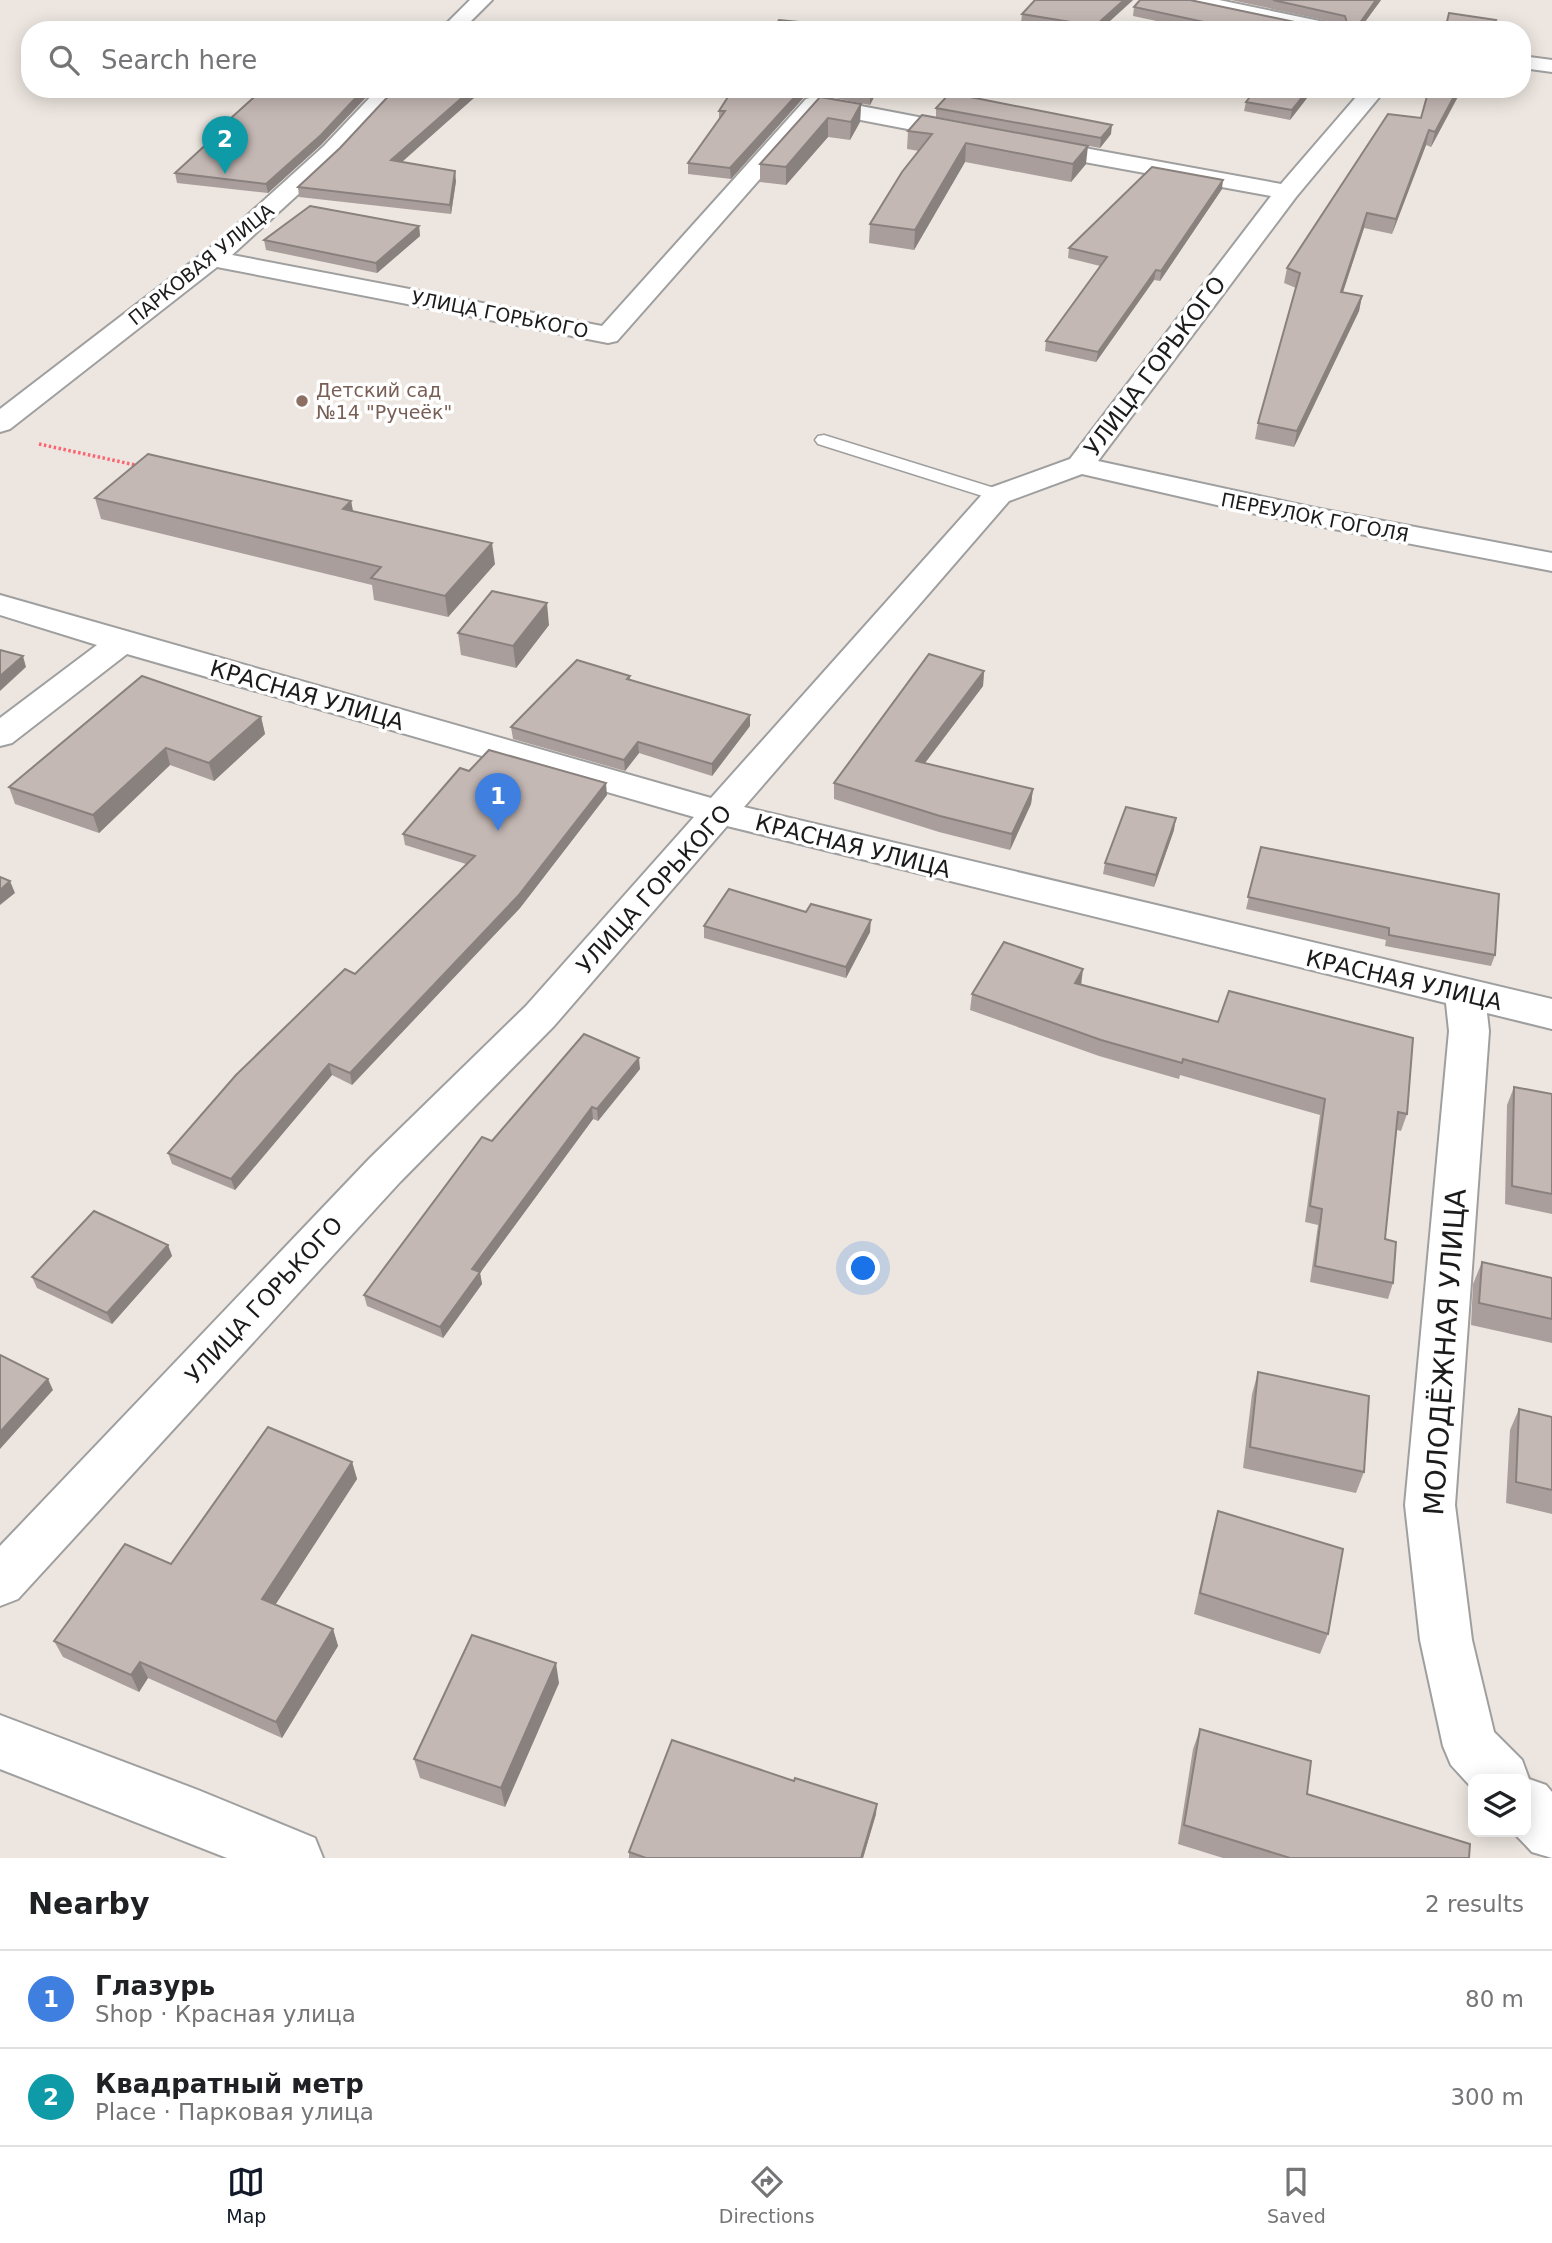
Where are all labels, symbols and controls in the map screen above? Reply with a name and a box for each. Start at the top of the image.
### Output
search box [21,21,1531,98]
icon: search [45,41,83,79]
text: Search here [101,45,257,75]
pin: 2 [202,116,248,174]
street label: ПАРКОВАЯ УЛИЦА [124,199,278,329]
street label: УЛИЦА ГОРЬКОГО [1079,271,1231,461]
street label: УЛИЦА ГОРЬКОГО [410,286,590,342]
place label: Детский сад №14 "Ручеёк" [316,379,452,423]
marker: Детский сад №14 "Ручеёк" [294,393,310,409]
street label: ПЕРЕУЛОК ГОГОЛЯ [1219,488,1411,546]
street label: КРАСНАЯ УЛИЦА [207,655,407,735]
pin: 1 [475,773,521,831]
street label: УЛИЦА ГОРЬКОГО [571,799,737,979]
street label: КРАСНАЯ УЛИЦА [753,809,954,883]
street label: КРАСНАЯ УЛИЦА [1303,945,1505,1015]
street label: МОЛОДЁЖНАЯ УЛИЦА [1417,1187,1473,1517]
street label: УЛИЦА ГОРЬКОГО [180,1212,348,1388]
your location [846,1251,880,1285]
map controls [1468,1774,1531,1837]
button: layers [1468,1774,1531,1837]
text: Nearby [28,1886,150,1921]
text: 2 results [1425,1891,1524,1917]
text: Глазурь [95,1971,215,2001]
text: 1 [43,1986,59,2012]
text: 80 m [1465,1986,1524,2012]
text: Shop · Красная улица [95,2001,356,2027]
text: Квадратный метр [95,2069,364,2099]
text: 2 [43,2084,59,2110]
text: 300 m [1450,2084,1524,2110]
text: Place · Парковая улица [95,2099,374,2125]
tab: Map [226,2163,266,2227]
tab: Directions [719,2163,815,2227]
tab: Saved [1267,2163,1326,2227]

